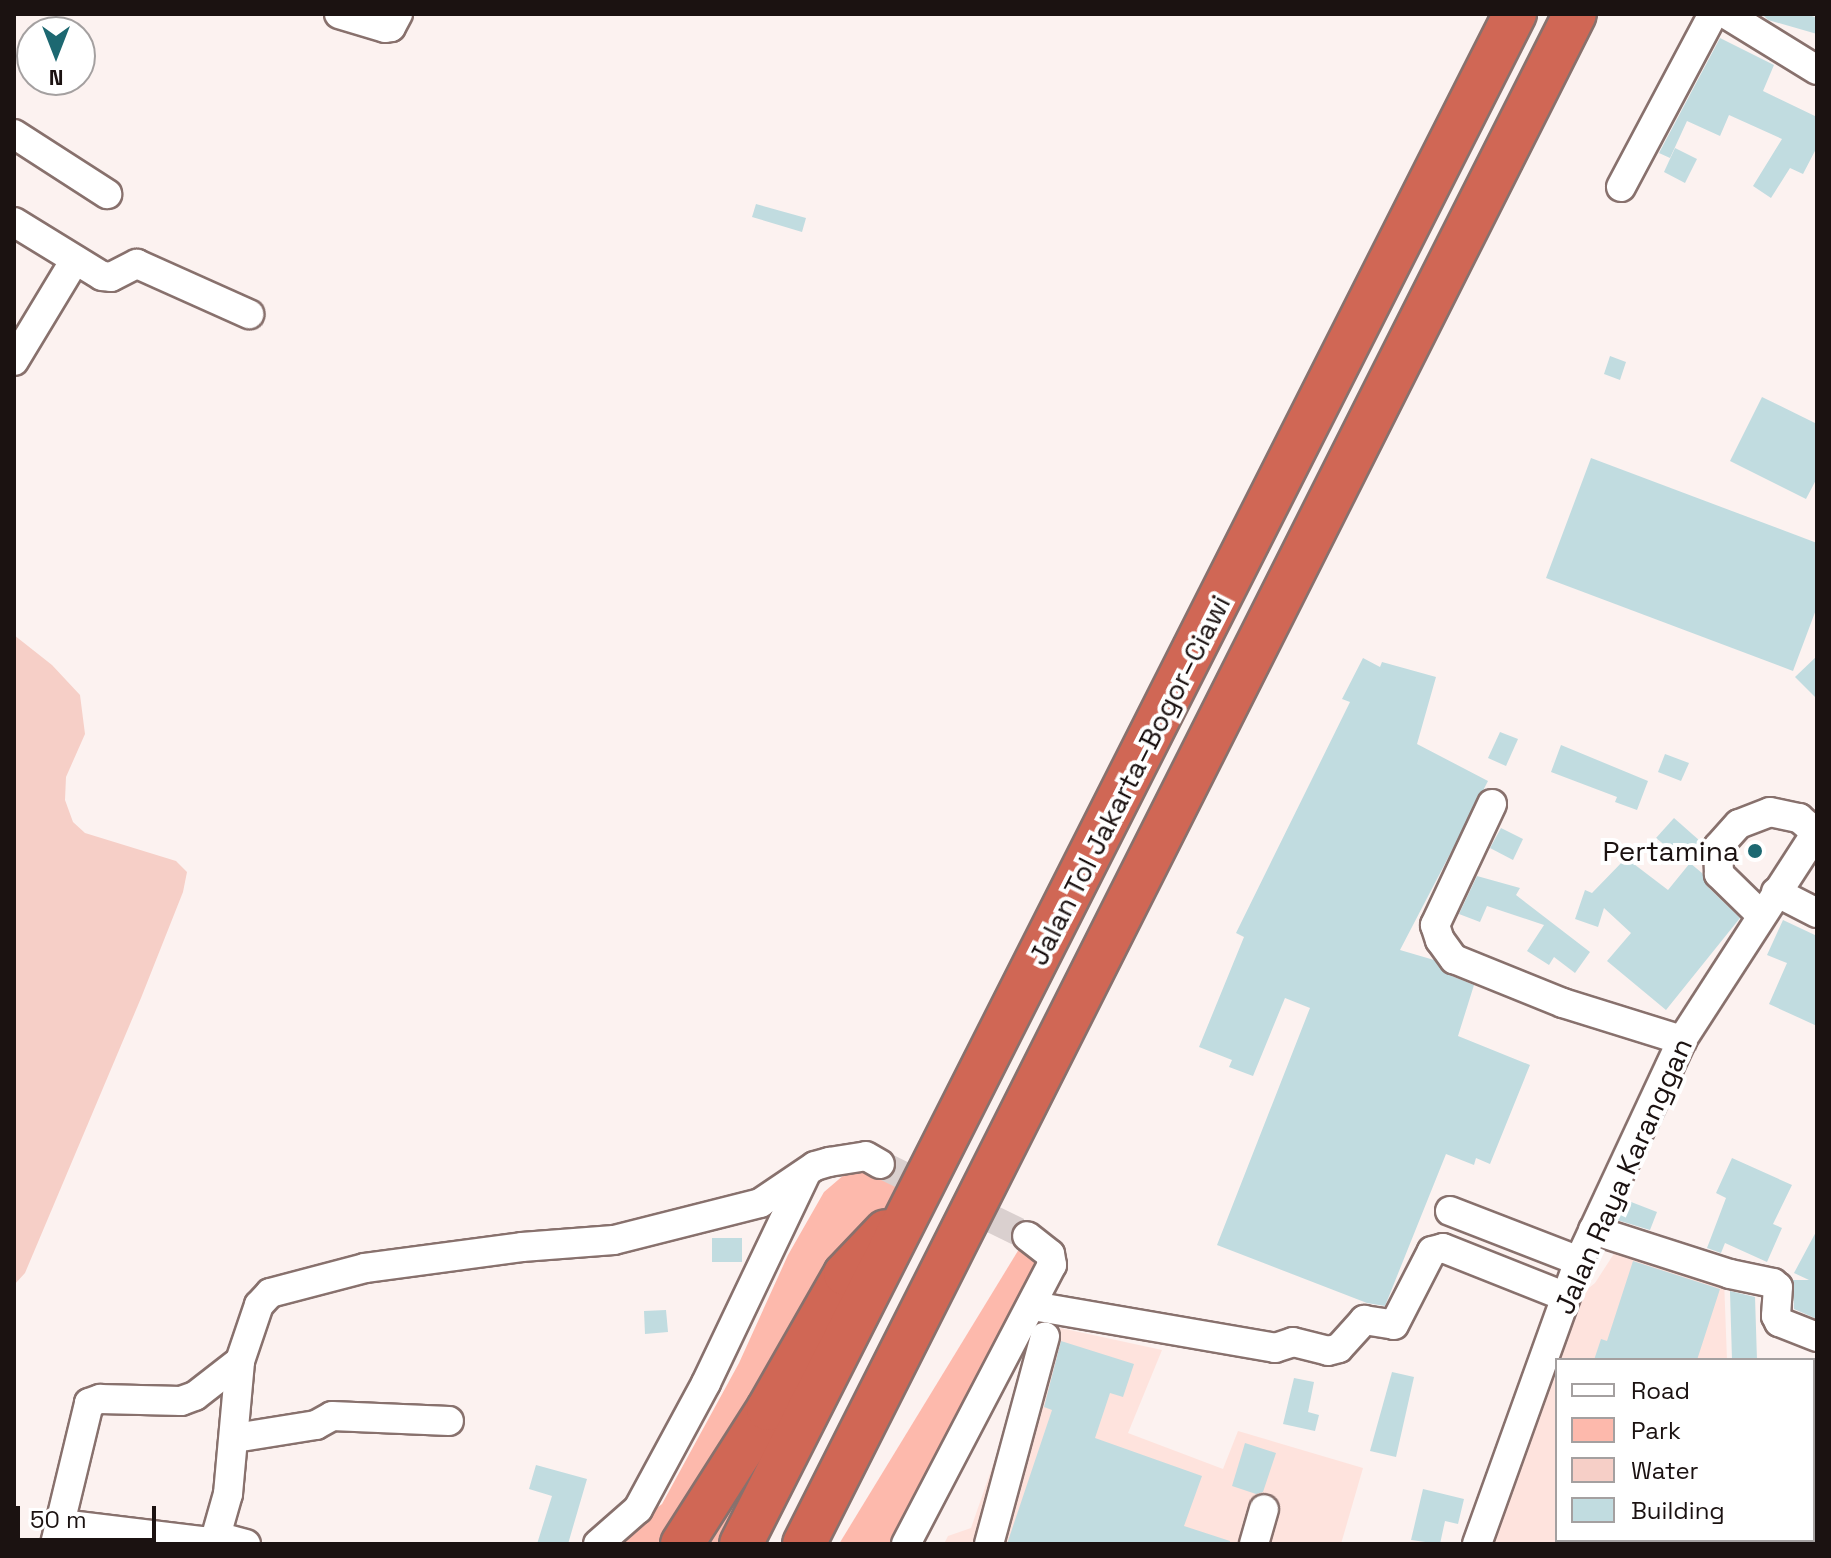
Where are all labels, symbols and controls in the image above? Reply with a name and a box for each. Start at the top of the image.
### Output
north arrow [16,16,96,96]
text: N [49,64,63,92]
street label: Jalan Tol Jakarta–Bogor–Ciawi [1021,589,1237,971]
place label: Pertamina [1602,834,1739,868]
marker: Pertamina [1746,842,1764,860]
street label: Jalan Raya Karanggan [1547,1033,1699,1319]
legend [1555,1358,1815,1542]
text: Road [1631,1375,1690,1406]
text: Park [1631,1415,1681,1446]
text: Water [1631,1455,1699,1486]
scale bar [20,1490,160,1540]
text: Building [1631,1495,1725,1526]
text: 50 m [30,1504,87,1535]

